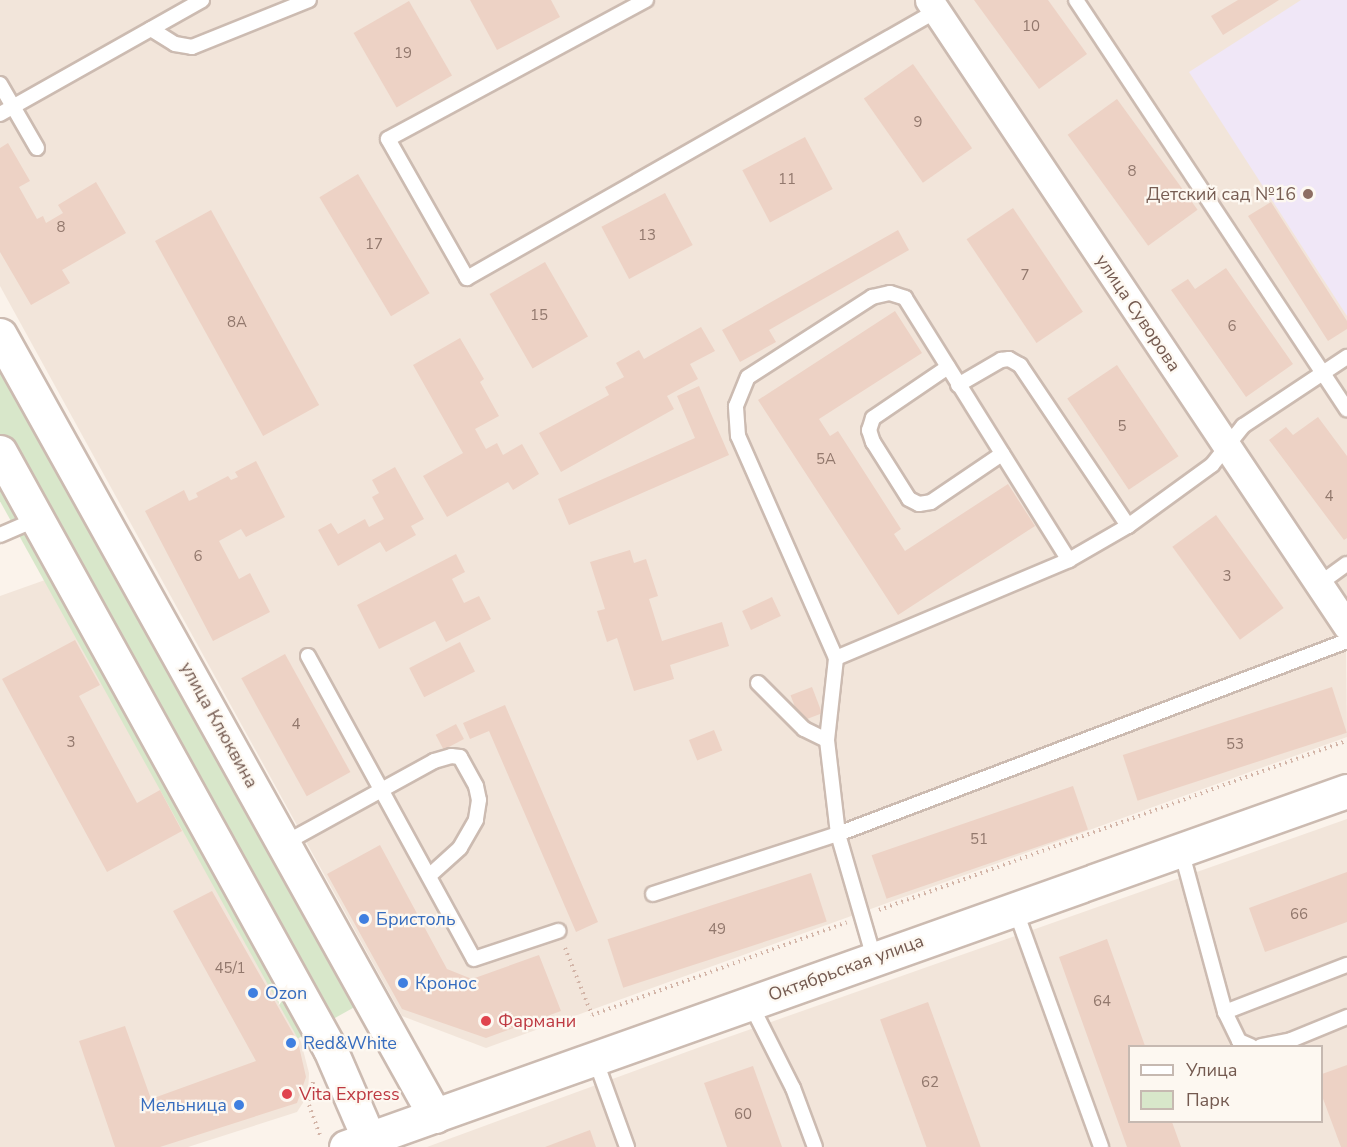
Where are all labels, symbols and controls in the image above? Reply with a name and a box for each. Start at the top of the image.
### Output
house number: 10 [1022,18,1040,36]
house number: 19 [394,45,412,63]
house number: 9 [914,114,922,132]
house number: 8 [1128,163,1136,181]
house number: 11 [778,171,796,189]
place label: Детский сад №16 [1146,183,1296,205]
marker: Детский сад №16 [1301,187,1315,201]
house number: 8 [57,219,65,237]
house number: 13 [638,227,656,245]
house number: 17 [365,236,383,254]
street label: улица Суворова [1091,250,1185,376]
house number: 7 [1021,267,1029,285]
house number: 15 [530,307,548,325]
house number: 8А [227,314,247,332]
house number: 6 [1228,318,1236,336]
house number: 5 [1118,418,1126,436]
house number: 5А [816,451,836,469]
house number: 4 [1325,488,1333,506]
house number: 6 [194,548,202,566]
house number: 3 [1223,568,1231,586]
street label: улица Клюквина [175,658,263,792]
house number: 4 [292,716,300,734]
house number: 3 [67,734,75,752]
house number: 53 [1226,736,1244,754]
house number: 51 [970,831,988,849]
house number: 66 [1290,906,1308,924]
place label: Бристоль [376,908,456,930]
marker: Бристоль [357,912,371,926]
house number: 49 [708,921,726,939]
street label: Октябрьская улица [765,930,927,1006]
house number: 45/1 [214,960,246,978]
place label: Кронос [415,972,477,994]
marker: Кронос [396,976,410,990]
place label: Ozon [265,982,307,1004]
marker: Ozon [246,986,260,1000]
house number: 64 [1093,993,1111,1011]
place label: Фармани [498,1010,576,1032]
marker: Фармани [479,1014,493,1028]
place label: Red&White [303,1032,397,1054]
marker: Red&White [284,1036,298,1050]
legend [1128,1045,1323,1123]
text: Улица [1186,1058,1237,1082]
house number: 62 [921,1074,939,1092]
place label: Vita Express [299,1083,400,1105]
marker: Vita Express [280,1087,294,1101]
text: Парк [1186,1088,1229,1112]
place label: Мельница [140,1094,227,1116]
marker: Мельница [232,1098,246,1112]
house number: 60 [734,1106,752,1124]

